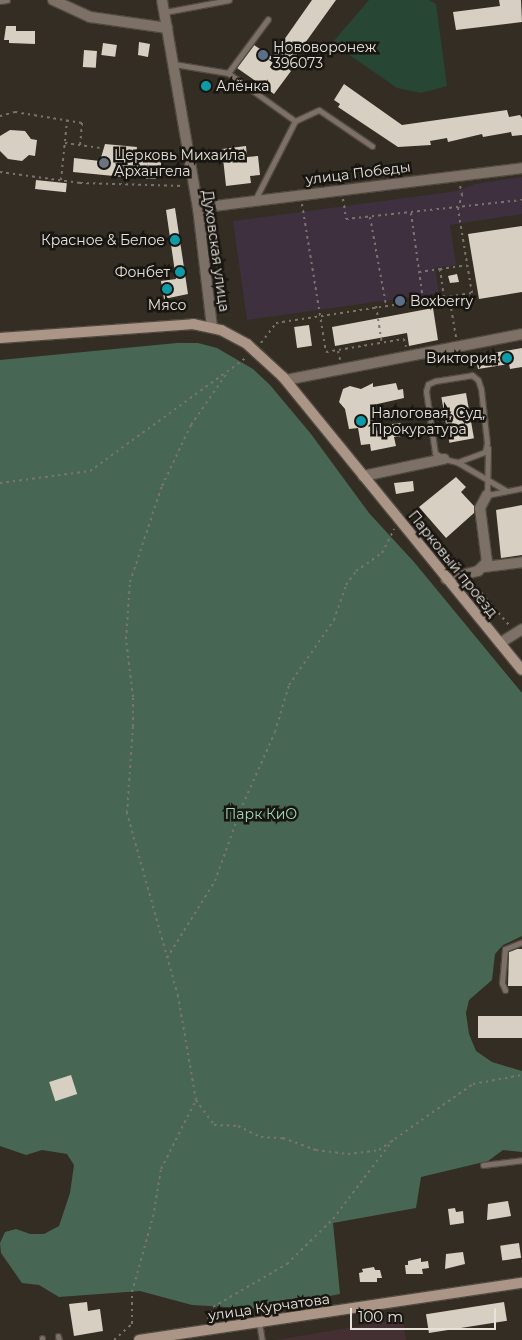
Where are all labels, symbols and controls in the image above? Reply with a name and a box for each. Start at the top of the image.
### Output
place label: Нововоронеж 396073 [273,39,376,72]
marker: Нововоронеж 396073 [257,49,269,61]
place label: Алёнка [216,78,270,94]
marker: Алёнка [200,80,212,92]
place label: Церковь Михаила Архангела [114,147,246,180]
marker: Церковь Михаила Архангела [98,157,110,169]
street label: улица Победы [305,158,411,188]
street label: Духовская улица [199,189,233,313]
place label: Красное & Белое [41,232,165,248]
marker: Красное & Белое [169,234,181,246]
place label: Фонбет [115,264,170,280]
marker: Фонбет [174,266,186,278]
marker: Мясо [161,283,173,295]
place label: Boxberry [410,293,473,309]
marker: Boxberry [394,295,406,307]
place label: Мясо [148,297,186,313]
place label: Виктория [426,350,497,366]
marker: Виктория [501,352,513,364]
place label: Налоговая, Суд, Прокуратура [371,405,485,438]
marker: Налоговая, Суд, Прокуратура [355,415,367,427]
street label: Парковый проезд [405,507,501,621]
park label: Парк КиО [225,806,297,822]
street label: улица Курчатова [207,1290,331,1324]
scale bar [352,1298,498,1330]
text: 100 m [358,1307,403,1326]

